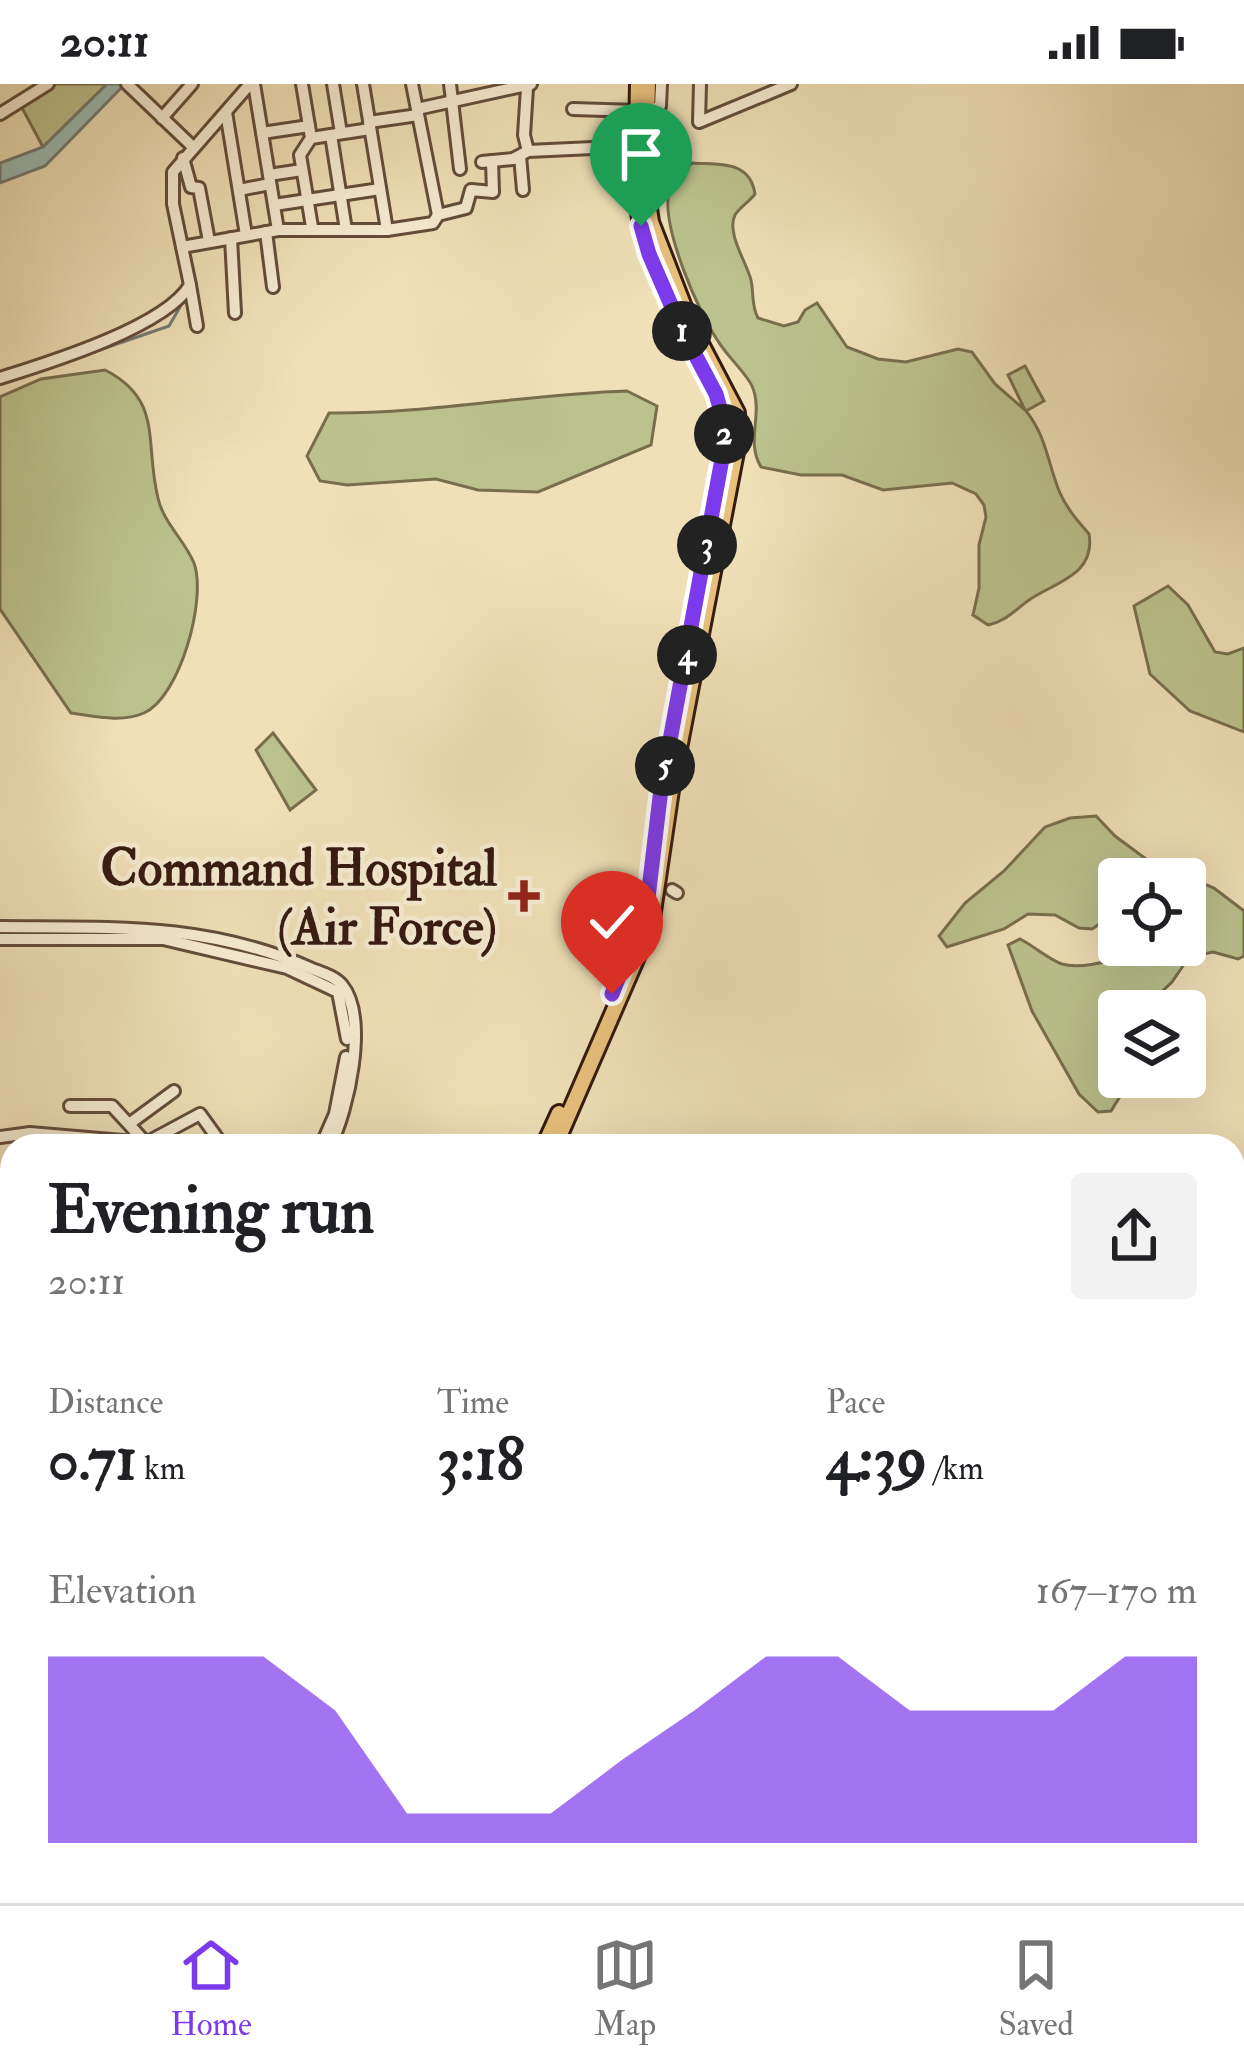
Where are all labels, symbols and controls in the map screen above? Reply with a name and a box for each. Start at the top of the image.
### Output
text: 20:11 [60,14,149,70]
pin [590,103,692,226]
icon: arrive [608,121,674,187]
pin: 1 [652,301,712,361]
text: 1 [676,310,688,351]
pin: 2 [694,404,754,464]
text: 2 [716,413,732,454]
pin: 3 [677,515,737,575]
text: 3 [701,524,713,565]
pin: 4 [657,625,717,685]
text: 4 [678,634,696,675]
pin: 5 [635,736,695,796]
text: 5 [658,745,672,786]
place label: Command Hospital (Air Force) [100,837,498,960]
map controls [1098,858,1206,1098]
button: locate [1098,858,1206,966]
pin [561,871,663,994]
marker: Command Hospital (Air Force) [508,880,540,912]
icon: check [579,889,645,955]
button: layers [1098,990,1206,1098]
text: Evening run [48,1170,374,1253]
button: share [1071,1173,1197,1299]
text: 20:11 [48,1257,125,1306]
text: Distance [48,1382,163,1423]
text: Time [437,1382,509,1423]
text: Pace [826,1382,885,1423]
text: 0.71 [48,1423,137,1498]
text: 3:18 [437,1423,524,1498]
text: 4:39 [826,1423,927,1498]
text: km [137,1448,185,1489]
text: /km [927,1448,984,1489]
text: Elevation [48,1566,197,1615]
text: 167–170 m [1036,1566,1197,1615]
tab: Home [170,1932,252,2045]
tab: Map [592,1932,658,2045]
tab: Saved [998,1932,1074,2045]

